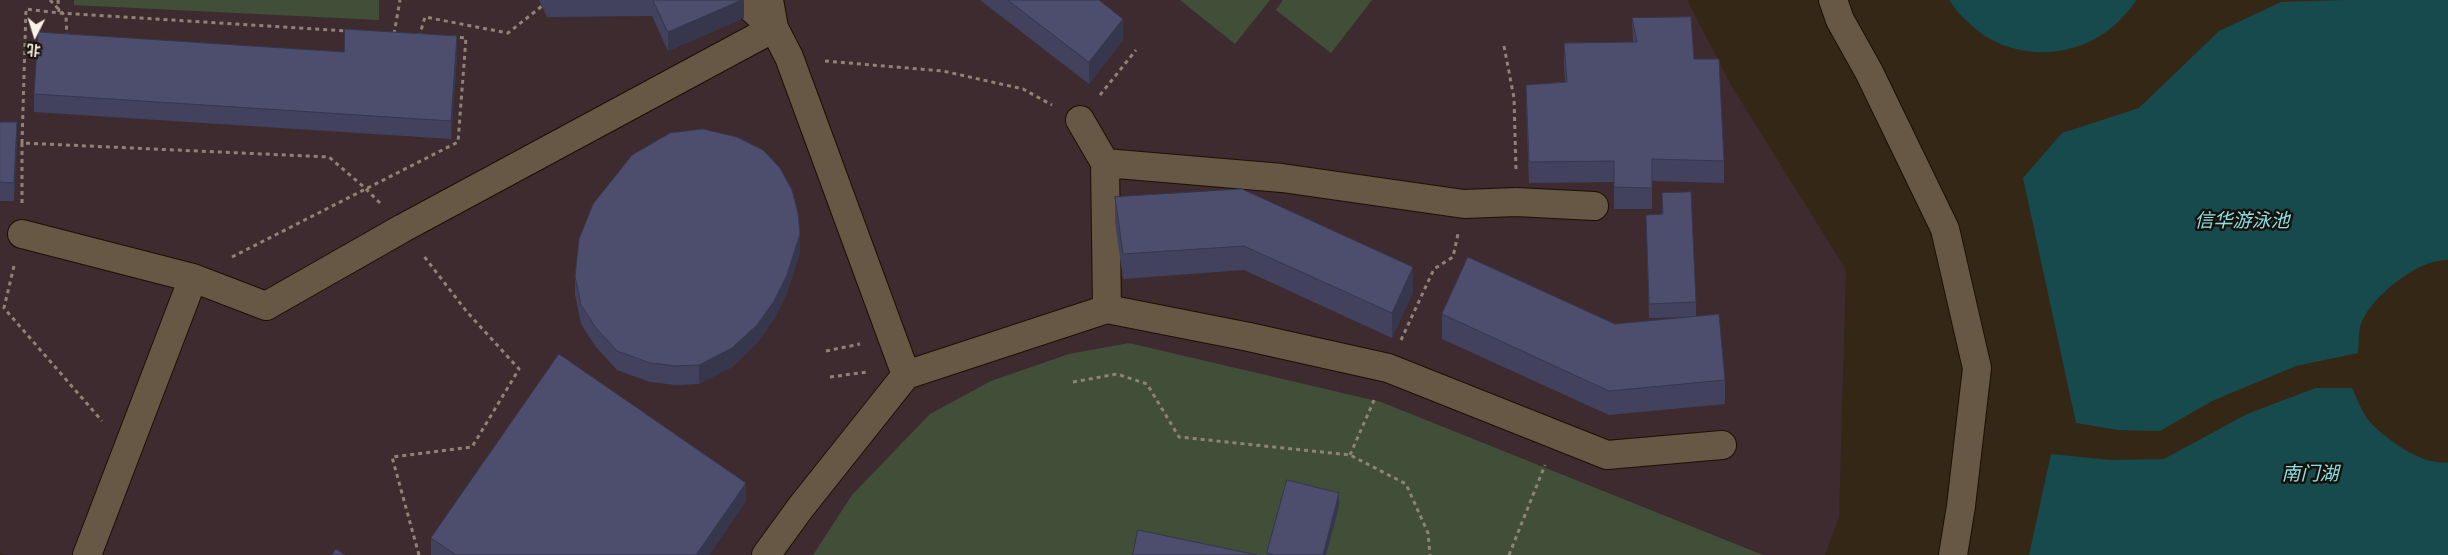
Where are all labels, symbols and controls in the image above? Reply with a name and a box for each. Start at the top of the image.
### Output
north arrow [10,10,60,60]
text: 北 [26,41,41,59]
water label: 信华游泳池 [2195,211,2289,233]
water label: 南门湖 [2282,464,2338,486]

